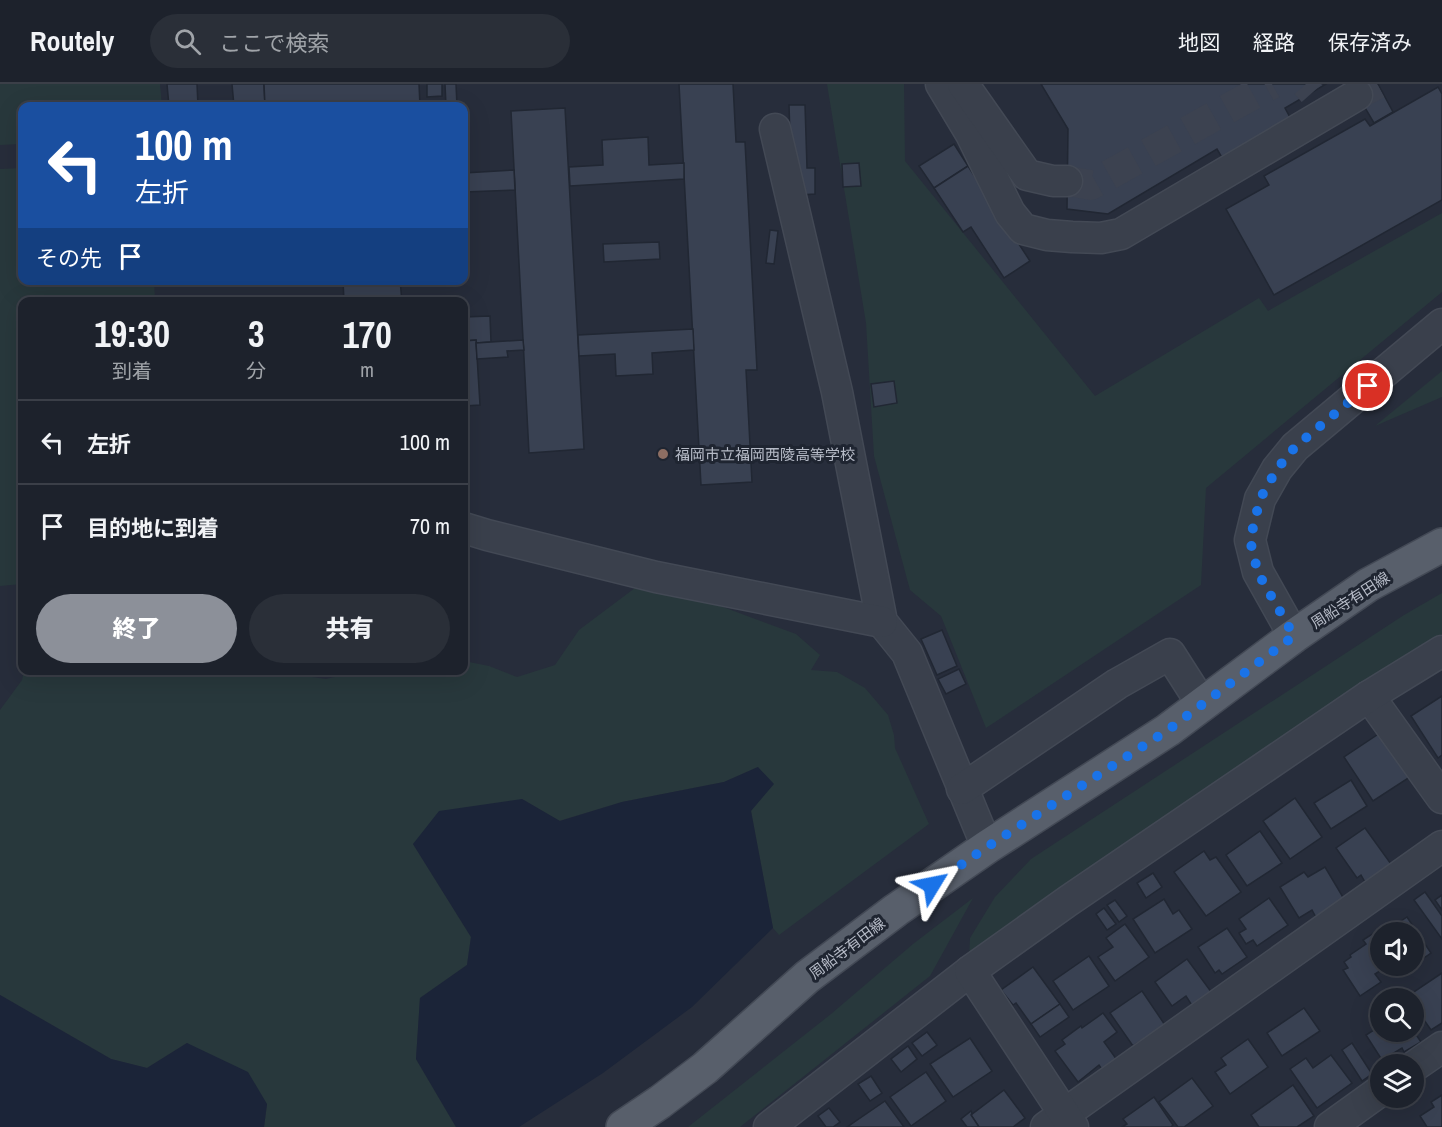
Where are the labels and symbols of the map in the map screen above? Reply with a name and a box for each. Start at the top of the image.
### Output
pin [1342,360,1393,411]
place label: 福岡市立福岡西陵高等学校 [675,444,855,465]
marker: 福岡市立福岡西陵高等学校 [656,447,670,461]
street label: 周船寺有田線 [1307,567,1393,633]
position arrow [900,853,964,917]
street label: 周船寺有田線 [805,913,889,983]

